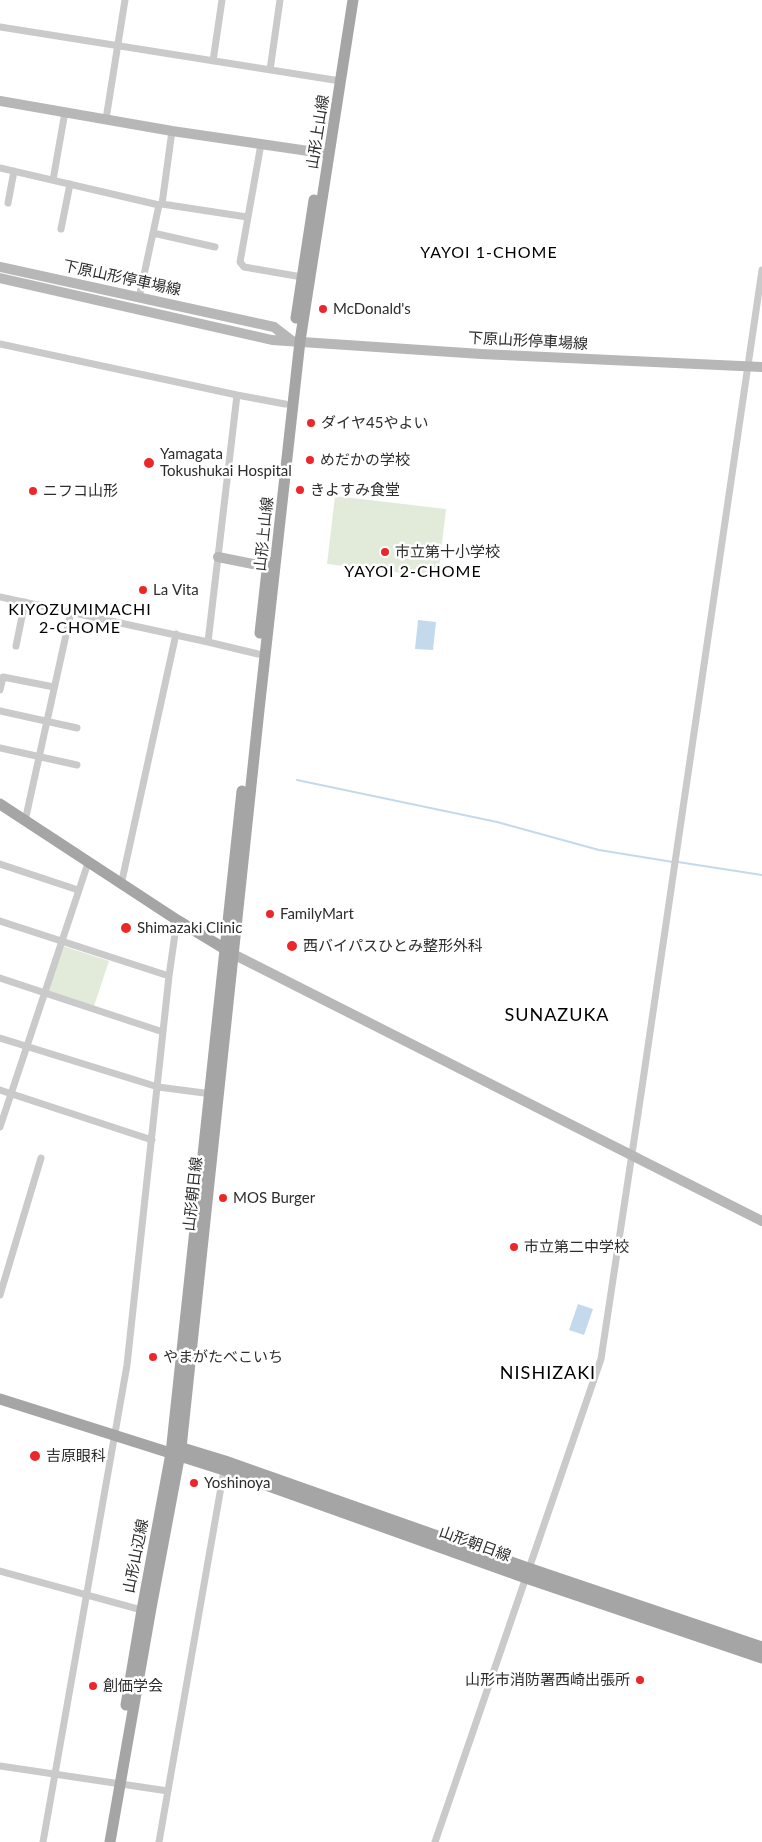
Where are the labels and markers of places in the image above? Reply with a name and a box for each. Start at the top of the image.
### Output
place label: McDonald's [333,300,411,318]
marker: McDonald's [317,303,329,315]
place label: ダイヤ45やよい [321,414,428,432]
marker: ダイヤ45やよい [305,417,317,429]
place label: Yamagata Tokushukai Hospital [160,445,292,480]
place label: めだかの学校 [320,451,410,469]
marker: めだかの学校 [304,454,316,466]
marker: Yamagata Tokushukai Hospital [142,456,156,470]
place label: きよすみ食堂 [310,481,400,499]
place label: ニフコ山形 [43,482,118,500]
marker: きよすみ食堂 [294,484,306,496]
marker: ニフコ山形 [27,485,39,497]
place label: 市立第十小学校 [395,543,500,561]
marker: 市立第十小学校 [379,546,391,558]
place label: La Vita [153,581,199,599]
marker: La Vita [137,584,149,596]
place label: FamilyMart [280,905,354,923]
marker: FamilyMart [264,908,276,920]
place label: Shimazaki Clinic [137,919,242,937]
marker: Shimazaki Clinic [119,921,133,935]
place label: 西バイパスひとみ整形外科 [303,937,483,955]
marker: 西バイパスひとみ整形外科 [285,939,299,953]
place label: MOS Burger [233,1189,315,1207]
marker: MOS Burger [217,1192,229,1204]
place label: 市立第二中学校 [524,1238,629,1256]
marker: 市立第二中学校 [508,1241,520,1253]
place label: やまがたべこいち [163,1348,283,1366]
marker: やまがたべこいち [147,1351,159,1363]
place label: 吉原眼科 [46,1447,106,1465]
marker: 吉原眼科 [28,1449,42,1463]
place label: Yoshinoya [204,1474,270,1492]
marker: Yoshinoya [188,1477,200,1489]
place label: 山形市消防署西崎出張所 [465,1671,630,1689]
marker: 山形市消防署西崎出張所 [634,1674,646,1686]
place label: 創価学会 [103,1677,163,1695]
marker: 創価学会 [87,1680,99,1692]

